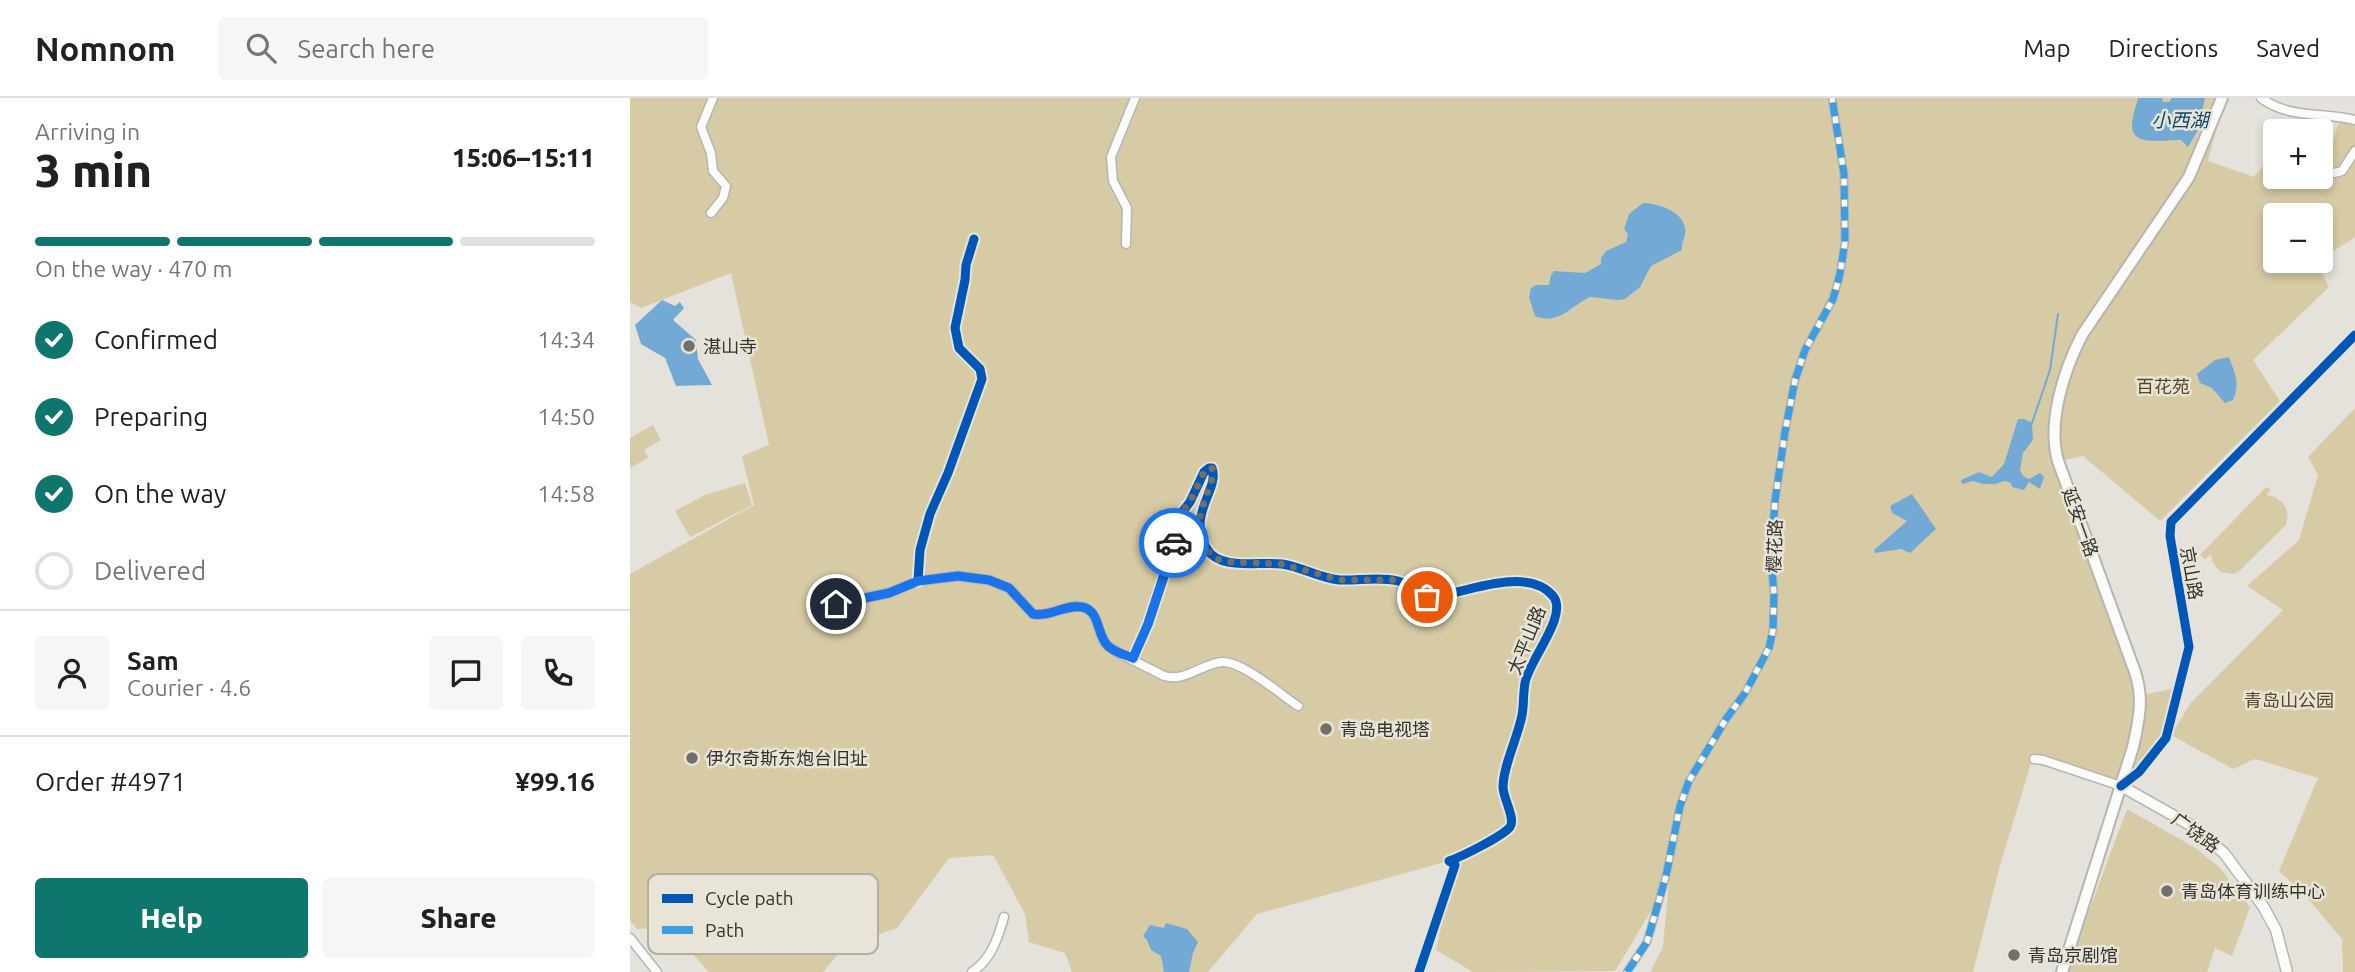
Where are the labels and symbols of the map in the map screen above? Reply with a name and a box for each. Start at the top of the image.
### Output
water label: 小西湖 [2151,109,2211,131]
place label: 湛山寺 [703,336,757,356]
marker: 湛山寺 [681,338,697,354]
park label: 百花苑 [2136,376,2190,396]
street label: 延安一路 [2059,485,2103,559]
courier [1139,508,1209,578]
street label: 樱花路 [1763,519,1785,573]
street label: 京山路 [2177,545,2207,601]
pin [1397,567,1457,627]
pin [806,574,866,634]
street label: 太平山路 [1503,603,1549,677]
park label: 青岛山公园 [2244,690,2334,710]
place label: 青岛电视塔 [1340,719,1430,739]
marker: 青岛电视塔 [1318,721,1334,737]
place label: 伊尔奇斯东炮台旧址 [706,748,868,768]
marker: 伊尔奇斯东炮台旧址 [684,750,700,766]
street label: 广饶路 [2168,808,2224,856]
legend [648,874,878,954]
place label: 青岛体育训练中心 [2181,881,2325,901]
marker: 青岛体育训练中心 [2159,883,2175,899]
text: Cycle path [705,887,794,909]
text: Path [705,919,744,941]
place label: 青岛京剧馆 [2028,945,2118,965]
marker: 青岛京剧馆 [2006,947,2022,963]

